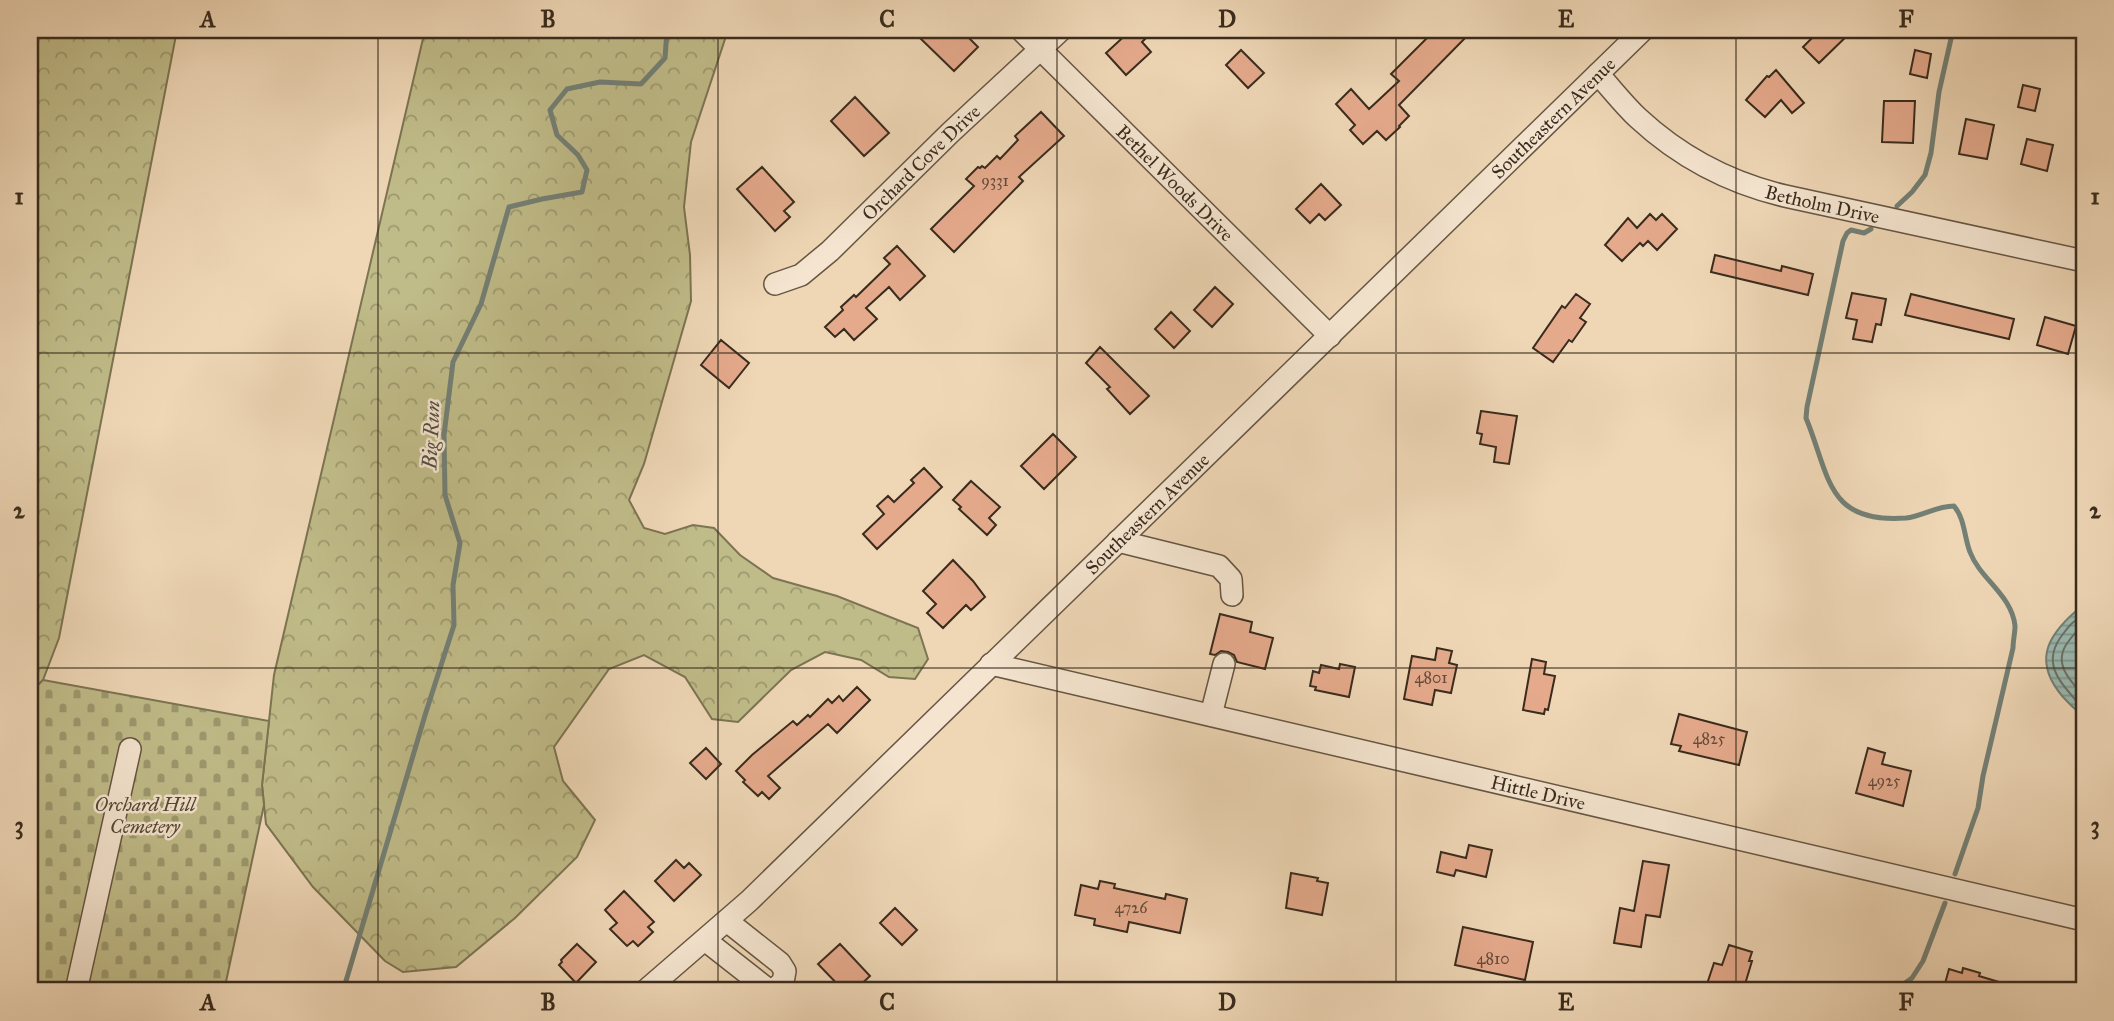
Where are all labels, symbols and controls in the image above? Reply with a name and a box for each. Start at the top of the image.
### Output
text: A [198,5,216,33]
text: B [540,5,556,33]
text: C [879,5,895,33]
text: D [1218,5,1236,33]
text: E [1558,5,1575,33]
text: F [1898,5,1914,33]
street label: Southeastern Avenue [1486,52,1620,183]
street label: Orchard Cove Drive [857,100,985,225]
street label: Bethel Woods Drive [1112,120,1239,246]
house number: 9331 [981,171,1009,190]
street label: Betholm Drive [1763,180,1882,228]
text: 1 [14,182,24,210]
text: 1 [2090,182,2100,210]
water label: Big Run [416,400,446,471]
street label: Southeastern Avenue [1080,448,1214,579]
text: 2 [13,496,25,524]
text: 2 [2089,496,2101,524]
house number: 4801 [1415,668,1447,687]
house number: 4825 [1693,729,1726,748]
street label: Hittle Drive [1489,770,1588,814]
house number: 4925 [1868,771,1901,790]
park label: Orchard Hill Cemetery [95,793,197,838]
text: 3 [14,811,24,840]
text: 3 [2090,811,2100,840]
house number: 4726 [1115,898,1148,917]
house number: 4810 [1477,949,1509,968]
text: A [198,988,216,1016]
text: B [540,988,556,1016]
text: C [879,988,895,1016]
text: D [1218,988,1236,1016]
text: E [1558,988,1575,1016]
text: F [1898,988,1914,1016]

